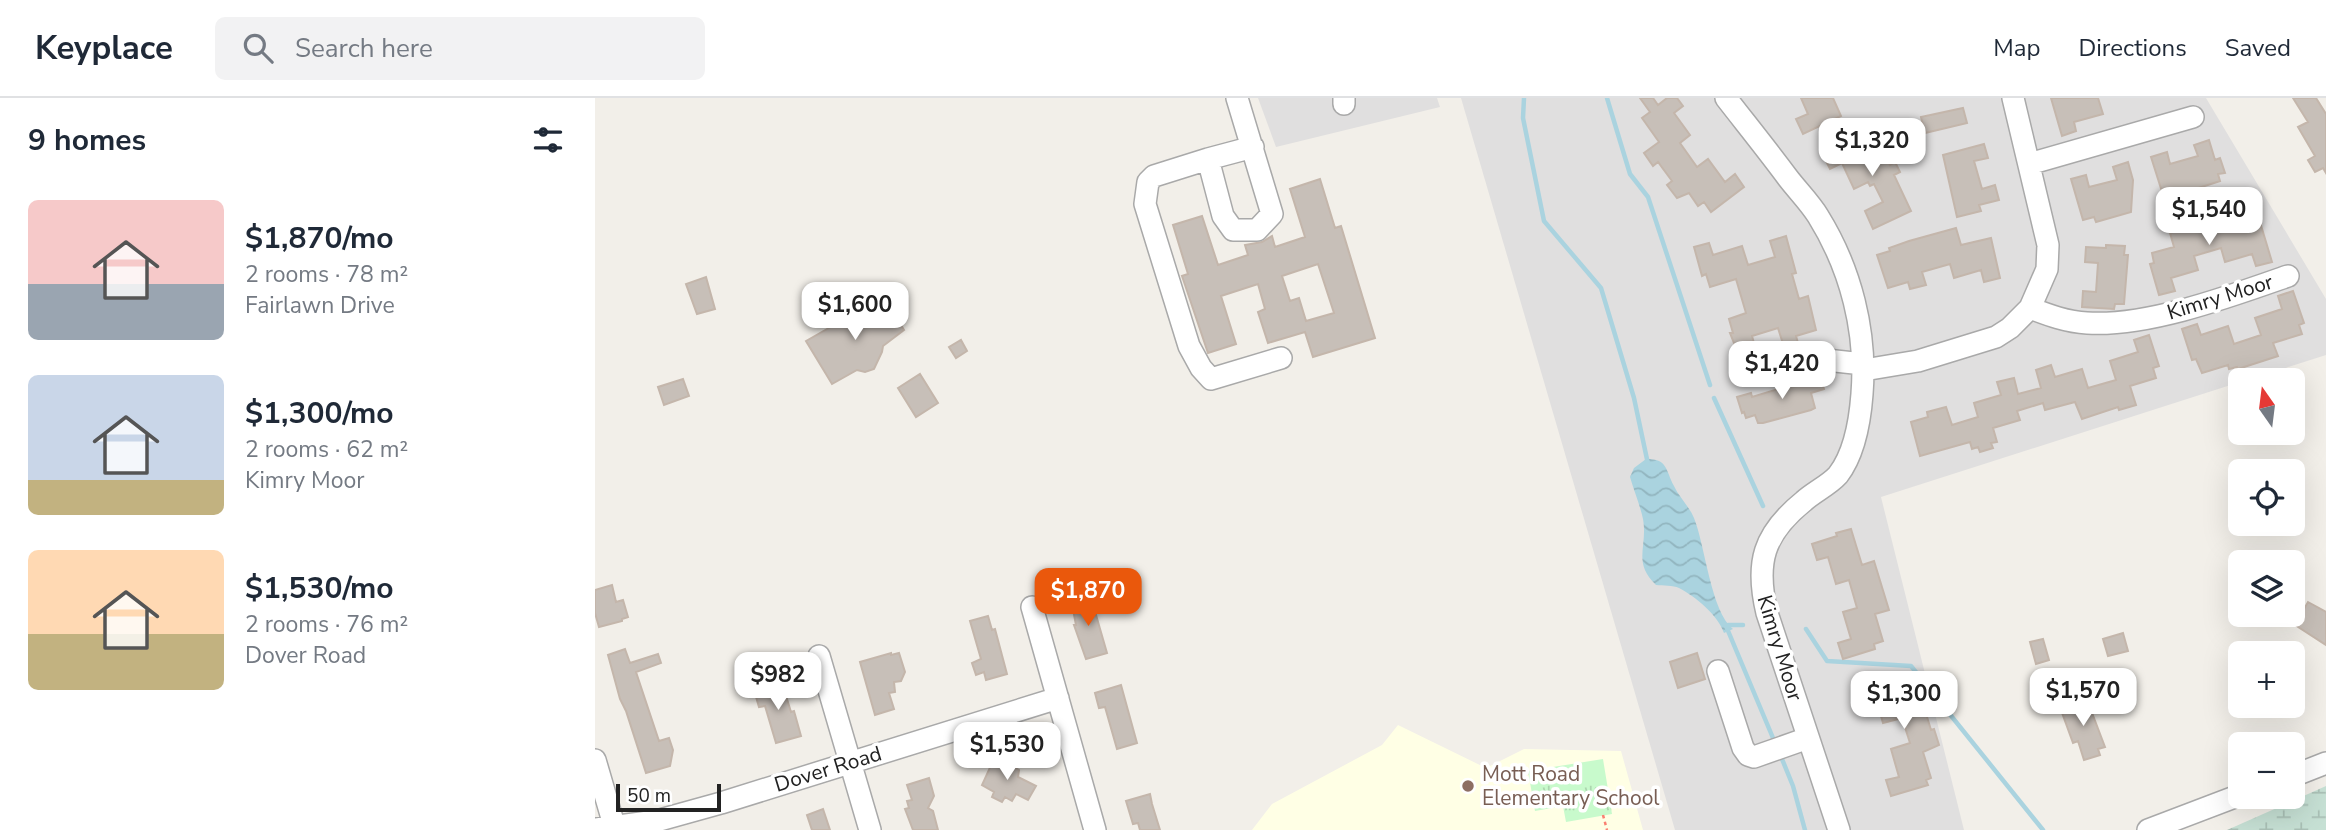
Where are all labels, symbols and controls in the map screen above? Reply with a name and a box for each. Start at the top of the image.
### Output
search box [215,17,705,80]
text: Keyplace [35,26,173,71]
icon: search [239,29,277,67]
text: Search here [295,31,433,66]
text: Map [1993,32,2040,64]
text: Directions [2078,32,2187,64]
text: Saved [2225,32,2291,64]
pin: $1,320 [1815,118,1929,178]
text: 9 homes [28,120,146,161]
icon: filters [529,121,567,159]
text: $1,320 [1835,125,1909,156]
pin: $1,540 [2152,188,2266,247]
text: $1,540 [2172,194,2246,225]
text: $1,870/mo [245,218,394,259]
icon: home [84,228,168,312]
text: 2 rooms · 78 m² [245,259,408,290]
street label: Kimry Moor [2164,268,2277,326]
pin: $1,600 [798,282,912,342]
text: $1,600 [818,289,892,320]
text: Fairlawn Drive [245,290,395,321]
pin: $1,420 [1725,342,1839,401]
text: $1,420 [1745,348,1819,379]
north arrow [2228,368,2305,444]
map controls [2228,368,2305,809]
text: $1,300/mo [245,393,394,434]
icon: home [84,403,168,487]
text: 2 rooms · 62 m² [245,434,408,465]
button: locate [2228,459,2305,536]
text: Kimry Moor [245,465,365,496]
button: layers [2228,550,2305,627]
text: $1,530/mo [245,568,394,609]
pin: $1,870 [1031,568,1145,628]
text: $1,870 [1051,575,1125,606]
icon: home [84,578,168,662]
street label: Kimry Moor [1751,592,1809,705]
text: 2 rooms · 76 m² [245,609,408,640]
text: Dover Road [245,640,366,671]
button: + [2228,641,2305,718]
pin: $982 [737,652,819,712]
text: $982 [750,659,806,690]
pin: $1,570 [2026,668,2140,728]
pin: $1,300 [1847,672,1961,731]
text: $1,570 [2046,675,2120,706]
text: $1,300 [1867,678,1941,709]
pin: $1,530 [950,722,1064,782]
text: $1,530 [970,729,1044,760]
button: − [2228,732,2305,809]
street label: Dover Road [771,739,885,799]
place label: Mott Road Elementary School [1482,760,1660,812]
marker: Mott Road Elementary School [1460,778,1476,794]
scale bar [616,781,721,813]
text: 50 m [627,783,671,809]

